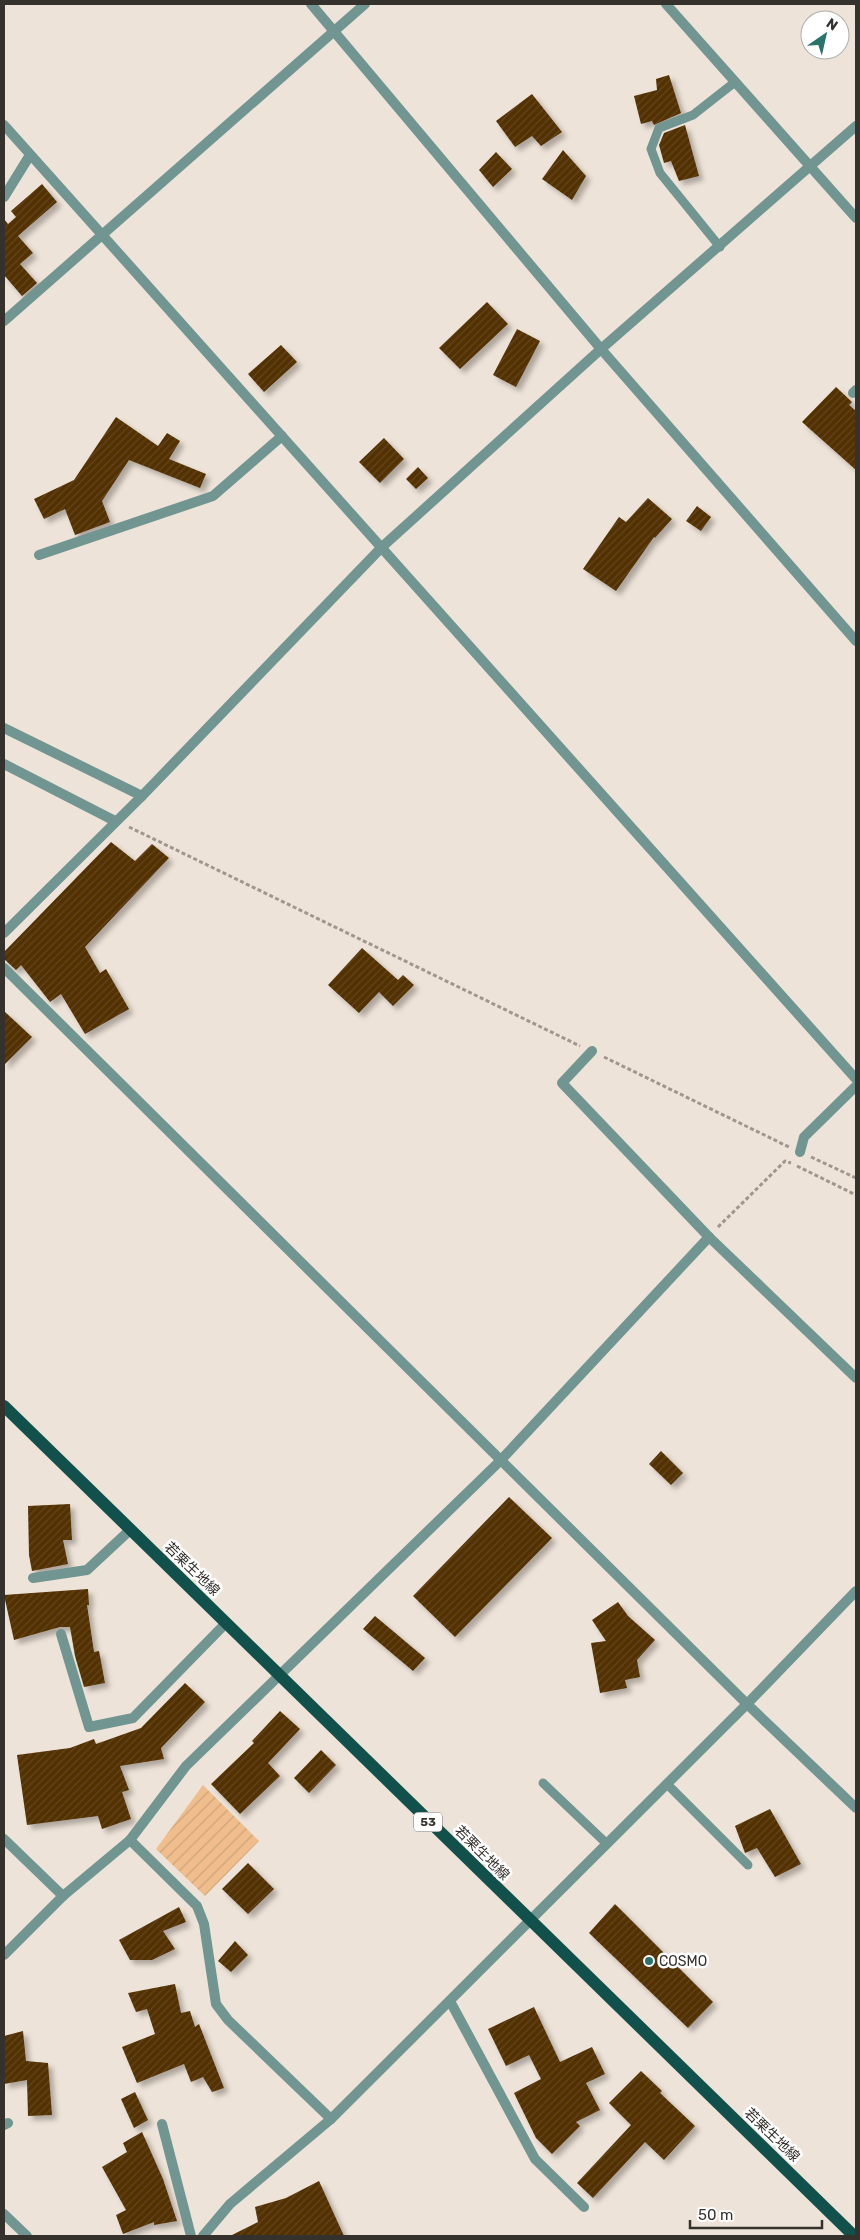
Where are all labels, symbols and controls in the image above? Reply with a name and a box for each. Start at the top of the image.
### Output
north arrow [800,10,850,60]
text: N [823,15,841,35]
street label: 若栗生地線 [161,1539,223,1599]
road number: 53 [414,1812,442,1831]
street label: 若栗生地線 [451,1822,513,1884]
place label: COSMO [659,1953,707,1970]
marker: COSMO [643,1955,655,1967]
street label: 若栗生地線 [741,2105,803,2165]
scale bar [690,2198,822,2230]
text: 50 m [698,2206,733,2224]

